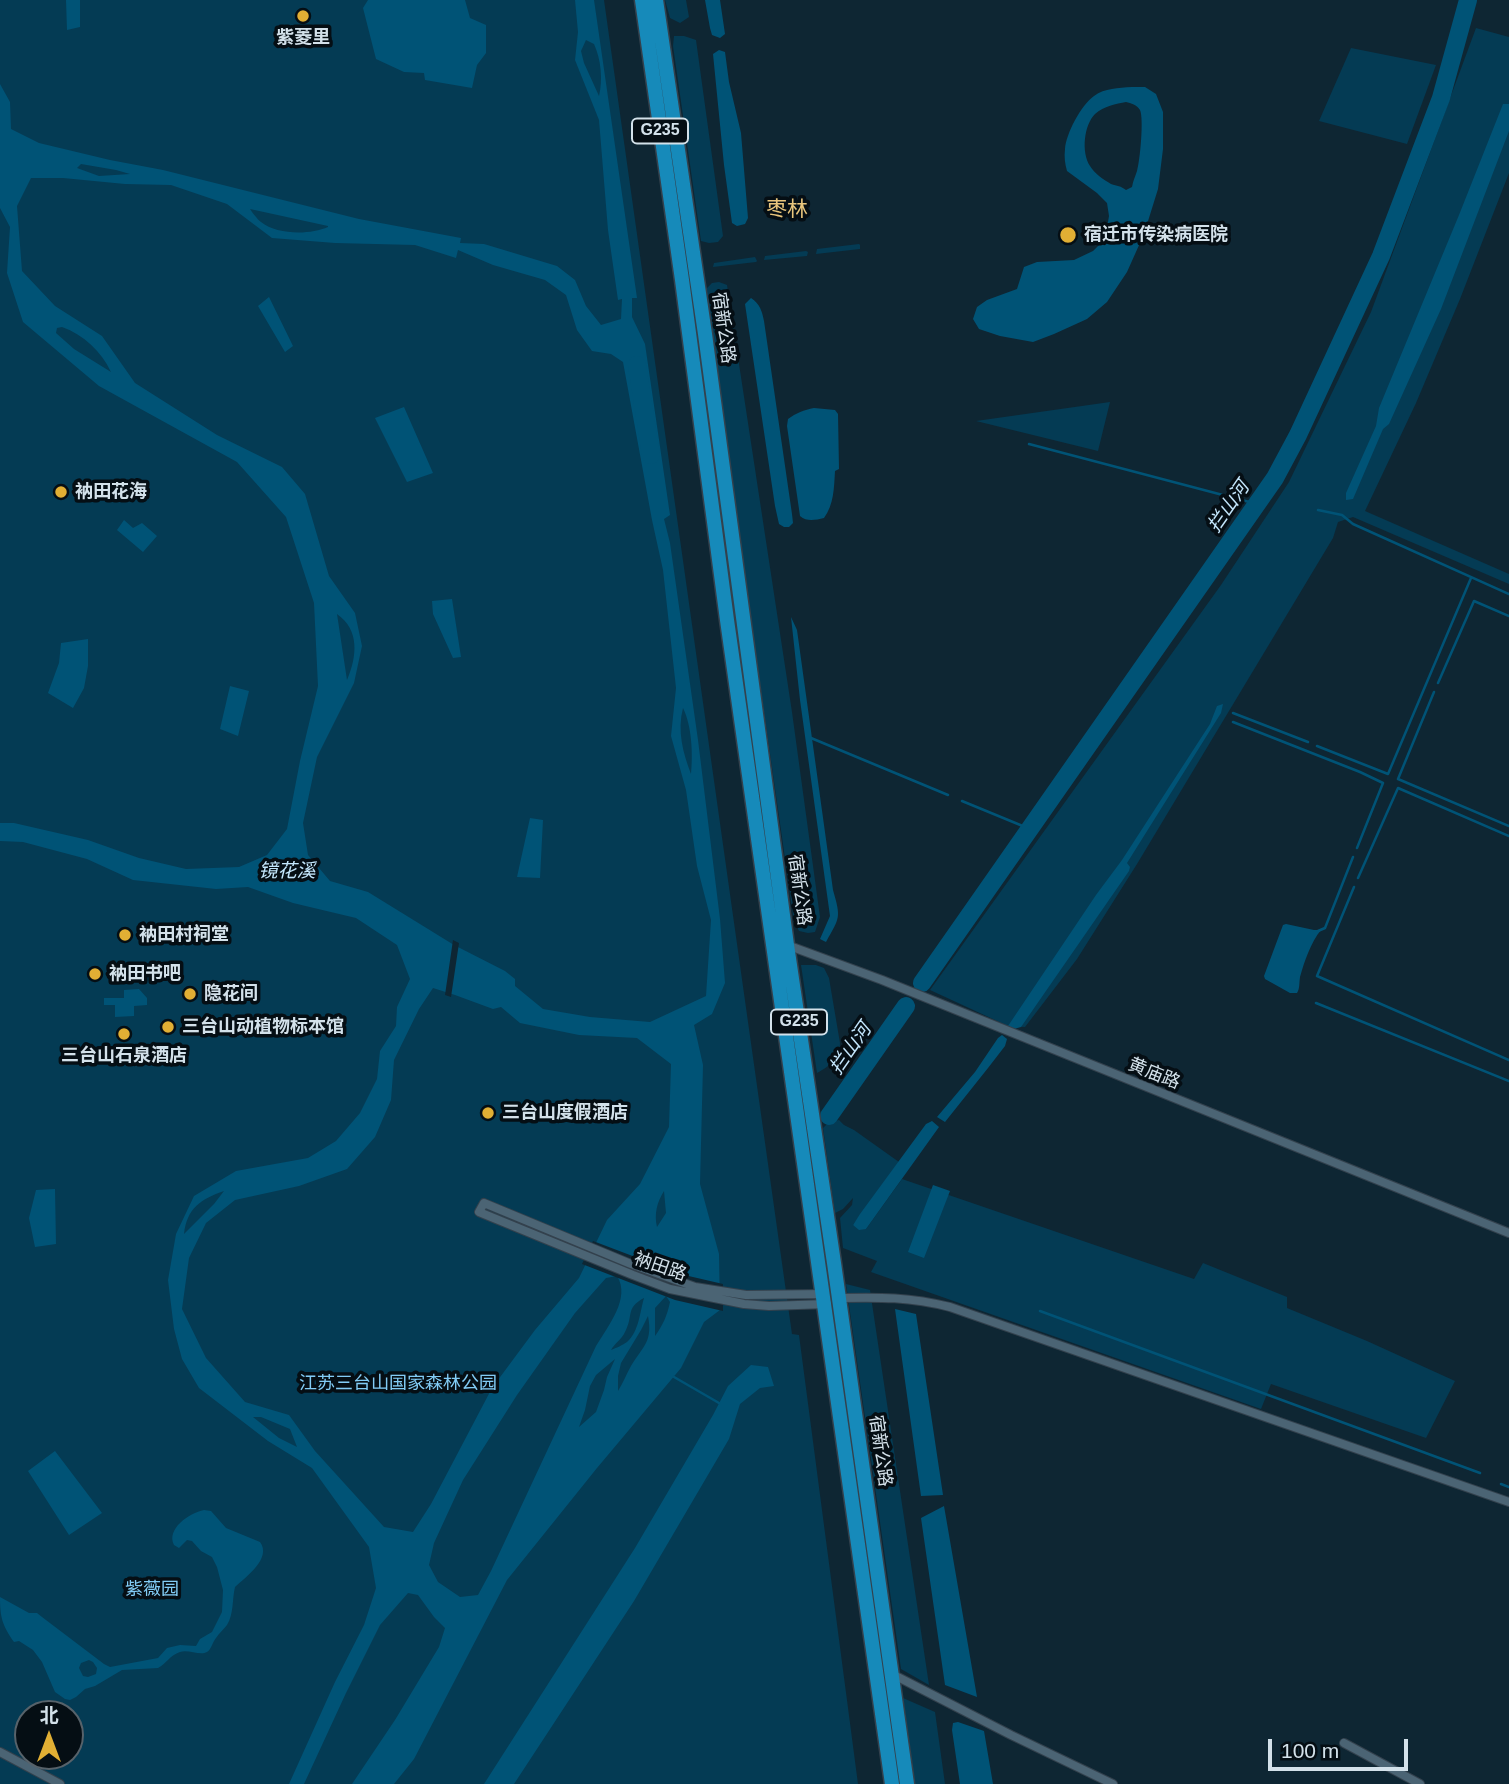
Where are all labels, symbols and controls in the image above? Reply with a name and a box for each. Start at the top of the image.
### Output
marker: 紫菱里 [295,8,311,24]
place label: 紫菱里 [276,27,330,49]
road number: G235 [632,119,688,144]
district label: 枣林 [766,197,808,223]
place label: 宿迁市传染病医院 [1084,224,1228,246]
marker: 宿迁市传染病医院 [1058,225,1078,245]
street label: 宿新公路 [707,291,739,365]
water label: 拦山河 [1203,477,1255,537]
place label: 衲田花海 [75,481,147,503]
marker: 衲田花海 [53,484,69,500]
street label: 宿新公路 [783,853,815,927]
water label: 镜花溪 [259,861,315,883]
place label: 衲田村祠堂 [139,924,229,946]
marker: 衲田村祠堂 [117,927,133,943]
place label: 衲田书吧 [109,963,181,985]
marker: 衲田书吧 [87,966,103,982]
place label: 隐花间 [204,983,258,1005]
marker: 隐花间 [182,986,198,1002]
road number: G235 [771,1010,827,1034]
place label: 三台山动植物标本馆 [182,1016,344,1038]
marker: 三台山动植物标本馆 [160,1019,176,1035]
water label: 拦山河 [825,1019,877,1079]
marker: 三台山石泉酒店 [116,1026,132,1042]
place label: 三台山石泉酒店 [61,1045,187,1067]
street label: 黄庙路 [1125,1054,1183,1094]
place label: 三台山度假酒店 [502,1102,628,1124]
marker: 三台山度假酒店 [480,1105,496,1121]
street label: 衲田路 [631,1248,689,1286]
park label: 江苏三台山国家森林公园 [299,1373,497,1395]
street label: 宿新公路 [864,1414,896,1488]
park label: 紫薇园 [125,1579,179,1601]
north arrow [14,1700,84,1770]
text: 北 [39,1705,59,1726]
scale bar [1271,1724,1411,1768]
text: 100 m [1281,1739,1339,1762]

